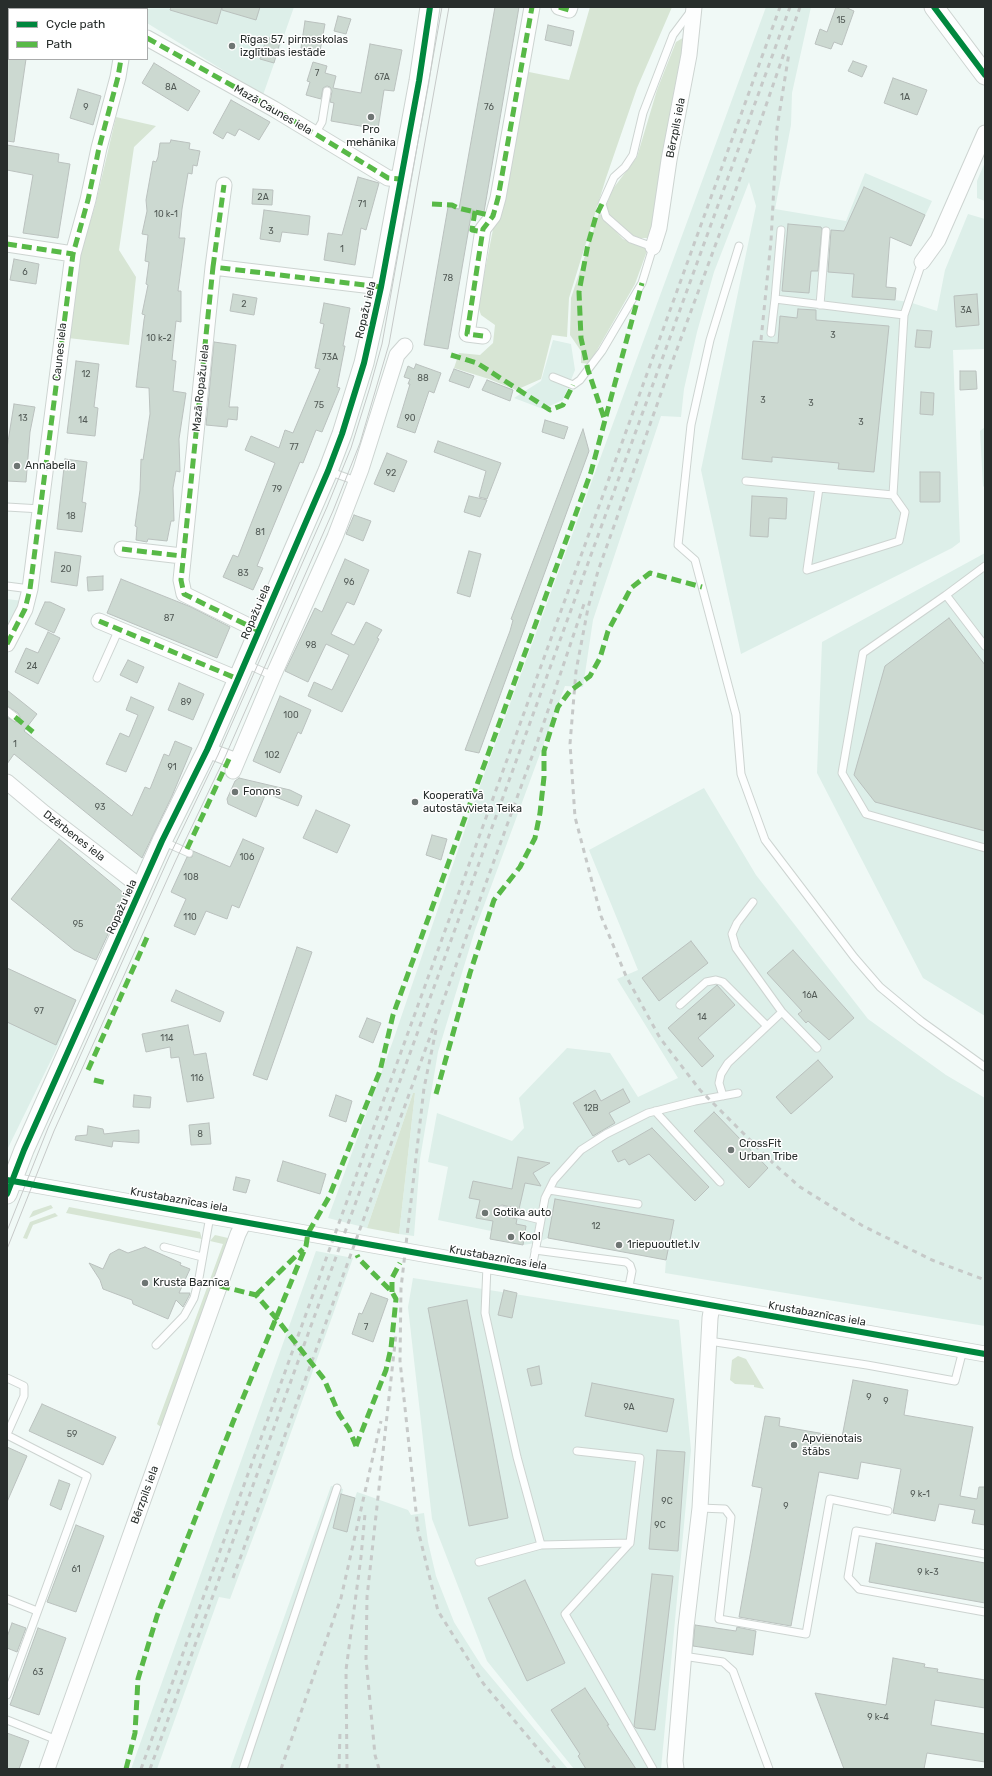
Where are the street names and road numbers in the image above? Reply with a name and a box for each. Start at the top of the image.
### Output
street label: Mazā Caunes iela [232,82,314,138]
street label: Bērzpils iela [664,97,688,159]
street label: Ropažu iela [353,280,379,340]
street label: Caunes iela [50,322,70,382]
street label: Mazā Ropažu iela [190,344,212,432]
street label: Ropažu iela [238,582,274,642]
street label: Dzērbenes iela [40,808,108,864]
street label: Ropažu iela [104,878,140,936]
street label: Krustabaznīcas iela [129,1185,229,1215]
street label: Krustabaznīcas iela [448,1243,548,1273]
street label: Krustabaznīcas iela [767,1299,867,1329]
street label: Bērzpils iela [128,1464,162,1526]

